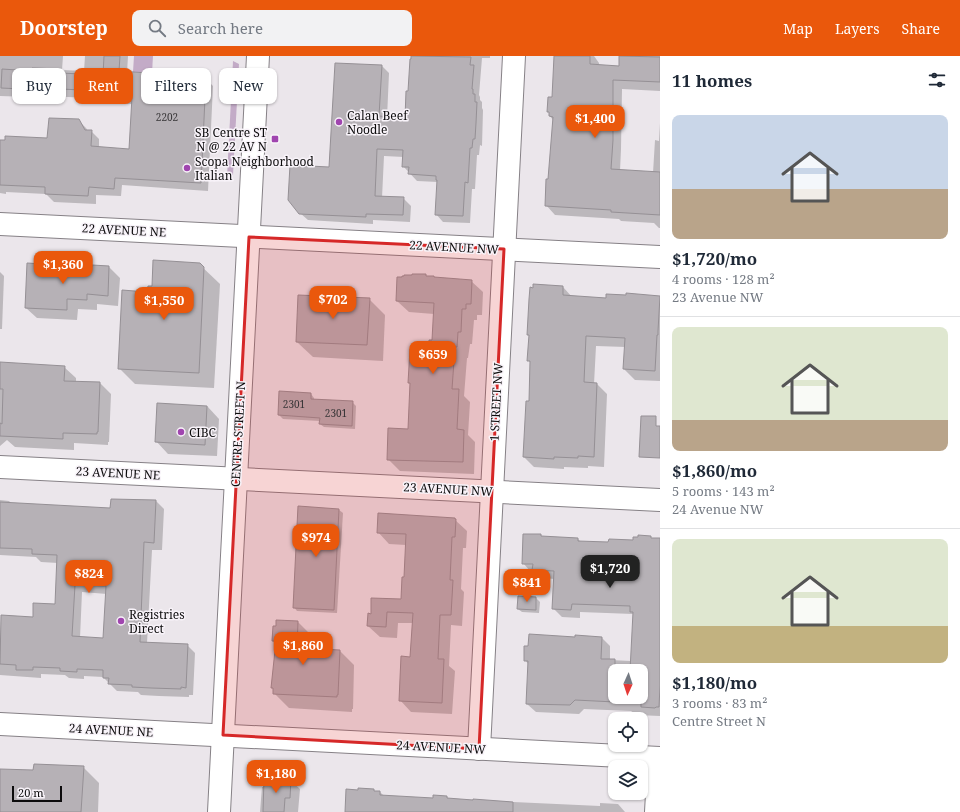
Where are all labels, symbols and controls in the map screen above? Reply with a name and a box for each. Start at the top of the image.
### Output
search box [132,10,412,46]
text: Doorstep [20,15,108,41]
icon: search [146,17,168,39]
text: Search here [178,18,263,38]
text: Map [783,19,813,38]
text: Layers [835,19,880,38]
text: Share [902,19,940,38]
chip: Buy [12,68,66,104]
chip: Rent [74,68,133,104]
chip: Filters [141,68,211,104]
chip: New [219,68,277,104]
text: 11 homes [672,69,752,92]
icon: filters [926,69,948,91]
pin: $1,400 [562,105,628,139]
place label: Calan Beef Noodle [347,107,409,138]
text: $1,400 [575,109,615,127]
house number: 2202 [156,110,178,124]
marker: Calan Beef Noodle [334,117,344,127]
place label: SB Centre ST N @ 22 AV N [195,124,268,155]
marker: SB Centre ST N @ 22 AV N [270,134,280,144]
icon: home [774,141,846,213]
place label: Scopa Neighborhood Italian [195,153,315,184]
marker: Scopa Neighborhood Italian [182,163,192,173]
street label: 22 AVENUE NE [81,219,167,241]
street label: 22 AVENUE NW [409,236,500,258]
text: $1,720/mo [672,247,757,270]
pin: $1,360 [30,251,96,285]
text: $1,360 [43,255,83,273]
text: 4 rooms · 128 m² [672,270,775,288]
pin: $702 [309,286,357,320]
pin: $1,550 [131,287,197,321]
text: 23 Avenue NW [672,288,763,306]
text: $702 [318,290,348,308]
text: $1,550 [144,291,184,309]
pin: $659 [409,341,457,375]
text: $659 [418,345,448,363]
icon: home [774,353,846,425]
street label: 1 STREET NW [485,362,507,442]
street label: CENTRE STREET N [227,381,249,487]
house number: 2301 [283,397,305,411]
house number: 2301 [325,406,347,420]
place label: CIBC [189,424,216,441]
marker: CIBC [176,427,186,437]
text: $1,860/mo [672,459,757,482]
street label: 23 AVENUE NE [75,462,161,484]
street label: 23 AVENUE NW [403,478,494,500]
text: 5 rooms · 143 m² [672,482,775,500]
text: 24 Avenue NW [672,500,763,518]
pin: $974 [292,524,340,558]
text: $974 [301,528,331,546]
pin: $1,720 [577,555,643,589]
text: $1,720 [590,559,630,577]
pin: $824 [65,560,113,594]
text: $824 [74,564,104,582]
icon: home [774,565,846,637]
pin: $841 [503,569,551,603]
text: $841 [512,573,542,591]
place label: Registries Direct [129,606,185,637]
marker: Registries Direct [116,616,126,626]
pin: $1,860 [270,632,336,666]
text: $1,860 [283,636,323,654]
north arrow [608,664,648,704]
map controls [608,664,648,800]
text: $1,180/mo [672,671,757,694]
text: 3 rooms · 83 m² [672,694,767,712]
button: locate [608,712,648,752]
text: Centre Street N [672,712,766,730]
street label: 24 AVENUE NE [68,719,154,741]
street label: 24 AVENUE NW [396,736,487,758]
pin: $1,180 [243,760,309,794]
button: layers [608,760,648,800]
text: $1,180 [256,764,296,782]
scale bar [12,784,62,803]
text: 20 m [18,785,44,800]

